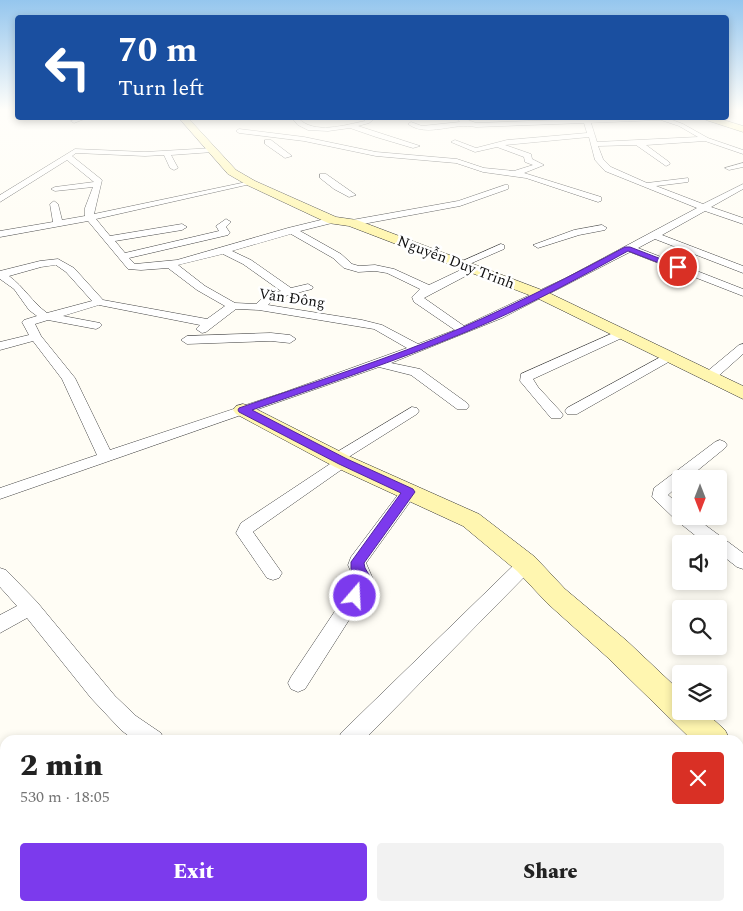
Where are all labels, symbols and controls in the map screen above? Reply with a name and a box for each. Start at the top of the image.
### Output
text: 70 m [118,24,198,77]
icon: left [35,35,100,100]
text: Turn left [118,72,204,105]
street label: Nguyễn Duy Trinh [394,229,518,296]
pin [657,246,699,288]
icon: arrive [664,253,692,281]
street label: Văn Đông [257,282,327,315]
north arrow [672,470,728,525]
map controls [672,470,727,720]
button: sound [672,535,727,590]
position arrow [328,569,380,621]
button: search [672,600,727,655]
button: layers [672,665,727,720]
text: 2 min [20,743,103,789]
button: close [672,752,724,804]
text: 530 m · 18:05 [20,785,110,809]
button: Exit [20,843,367,901]
button: Share [377,843,724,901]

